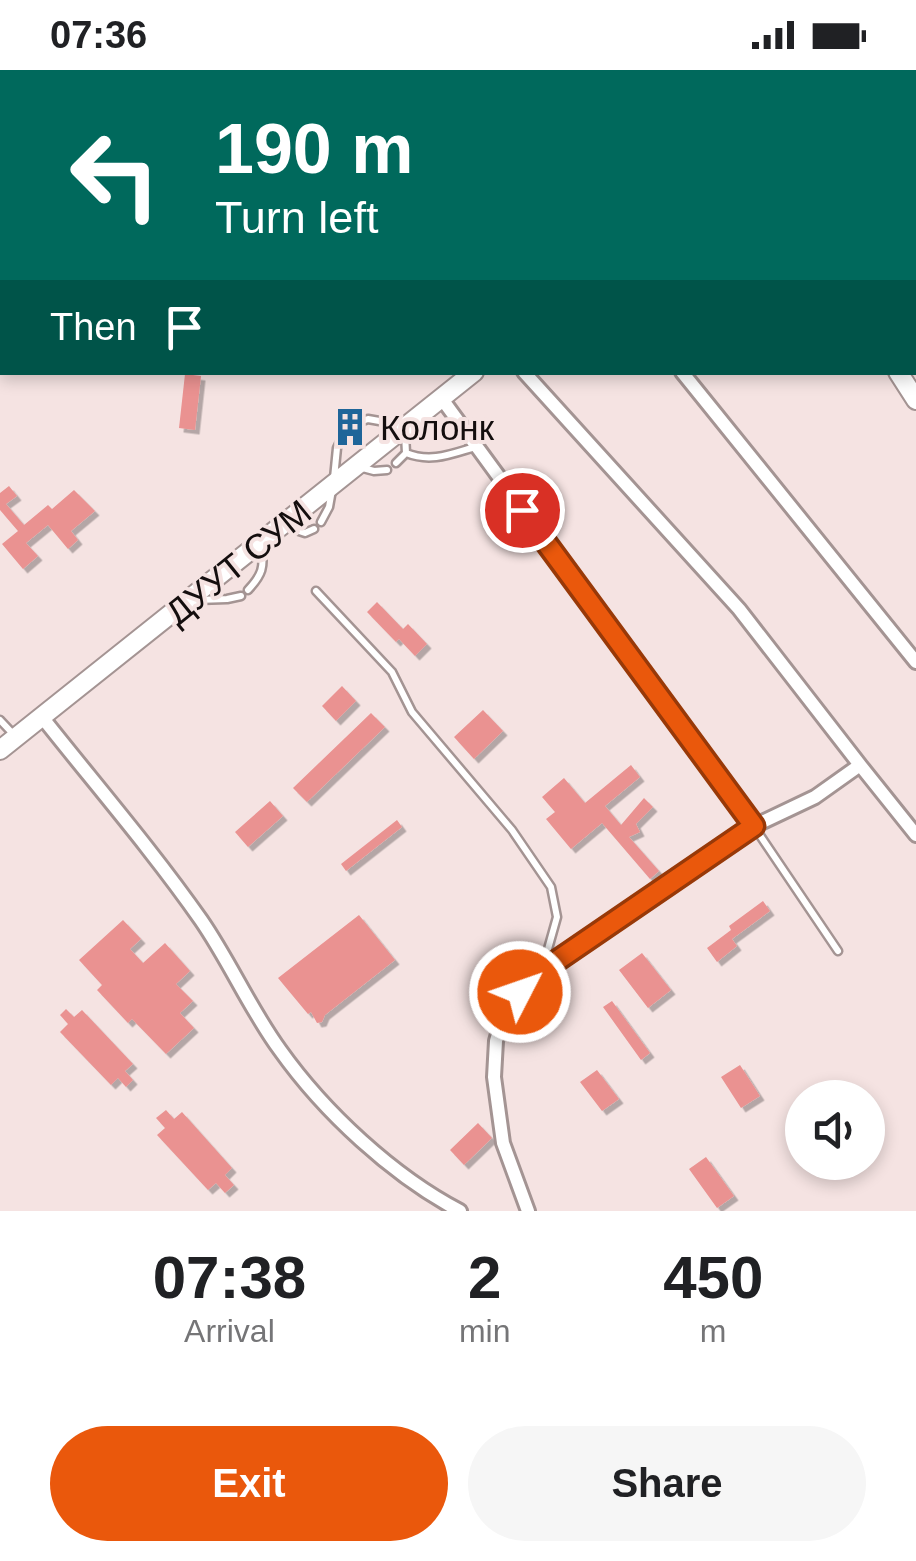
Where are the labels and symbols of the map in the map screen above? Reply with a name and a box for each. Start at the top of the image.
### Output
building icon: Колонк [329,406,371,448]
place label: Колонк [380,408,495,447]
pin [480,468,565,553]
street label: ДУУТ СУМ [158,492,318,632]
position arrow [468,940,572,1044]

